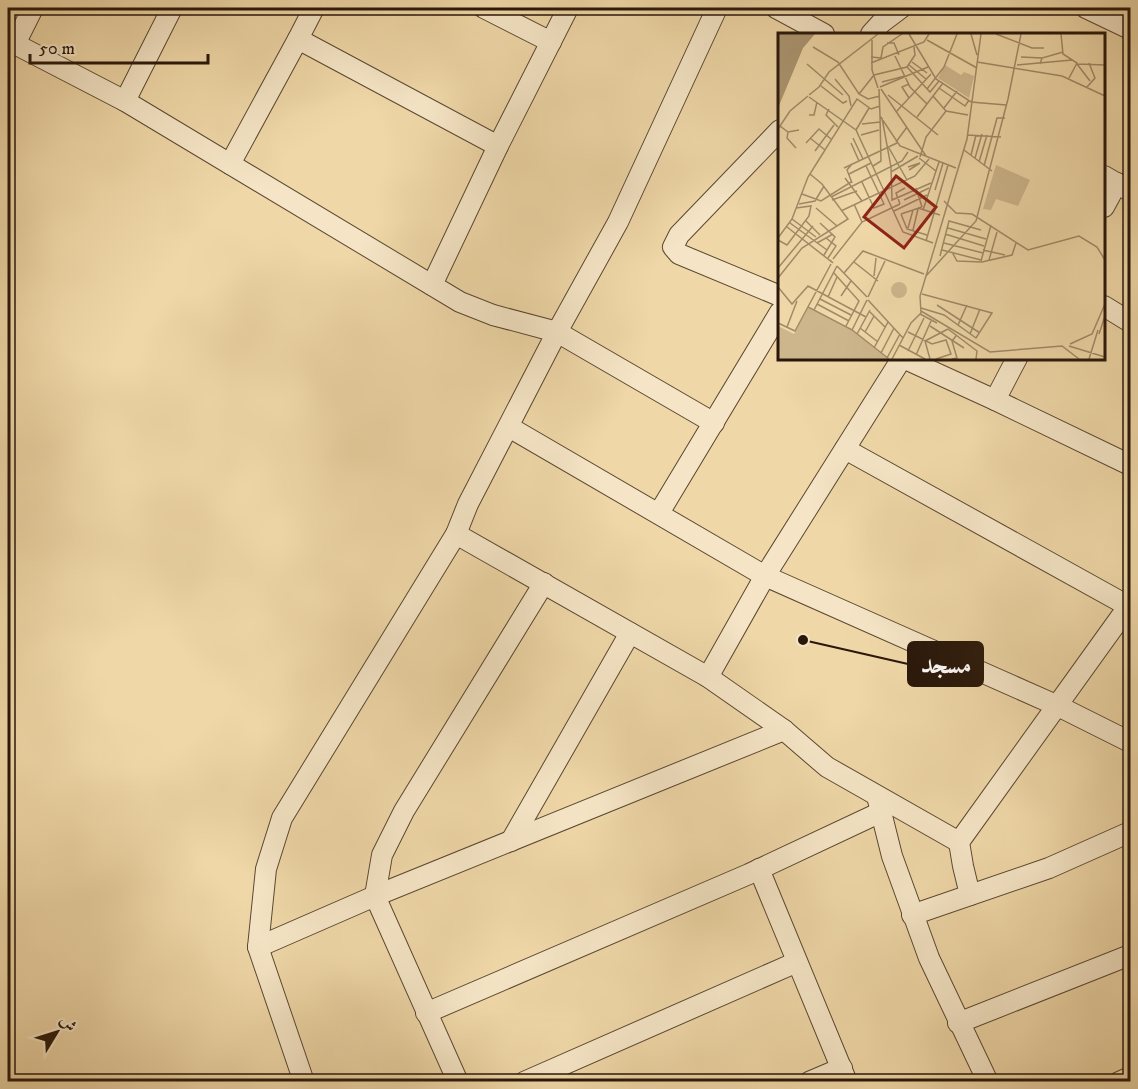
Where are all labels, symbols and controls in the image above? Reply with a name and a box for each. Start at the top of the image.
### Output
scale bar [30,27,208,65]
inset map [778,33,1105,360]
text: 50 m [39,38,75,60]
callout: مسجد [908,642,983,686]
text: مسجد [920,649,972,682]
north arrow [27,1002,87,1062]
text: ش [55,1011,81,1036]

